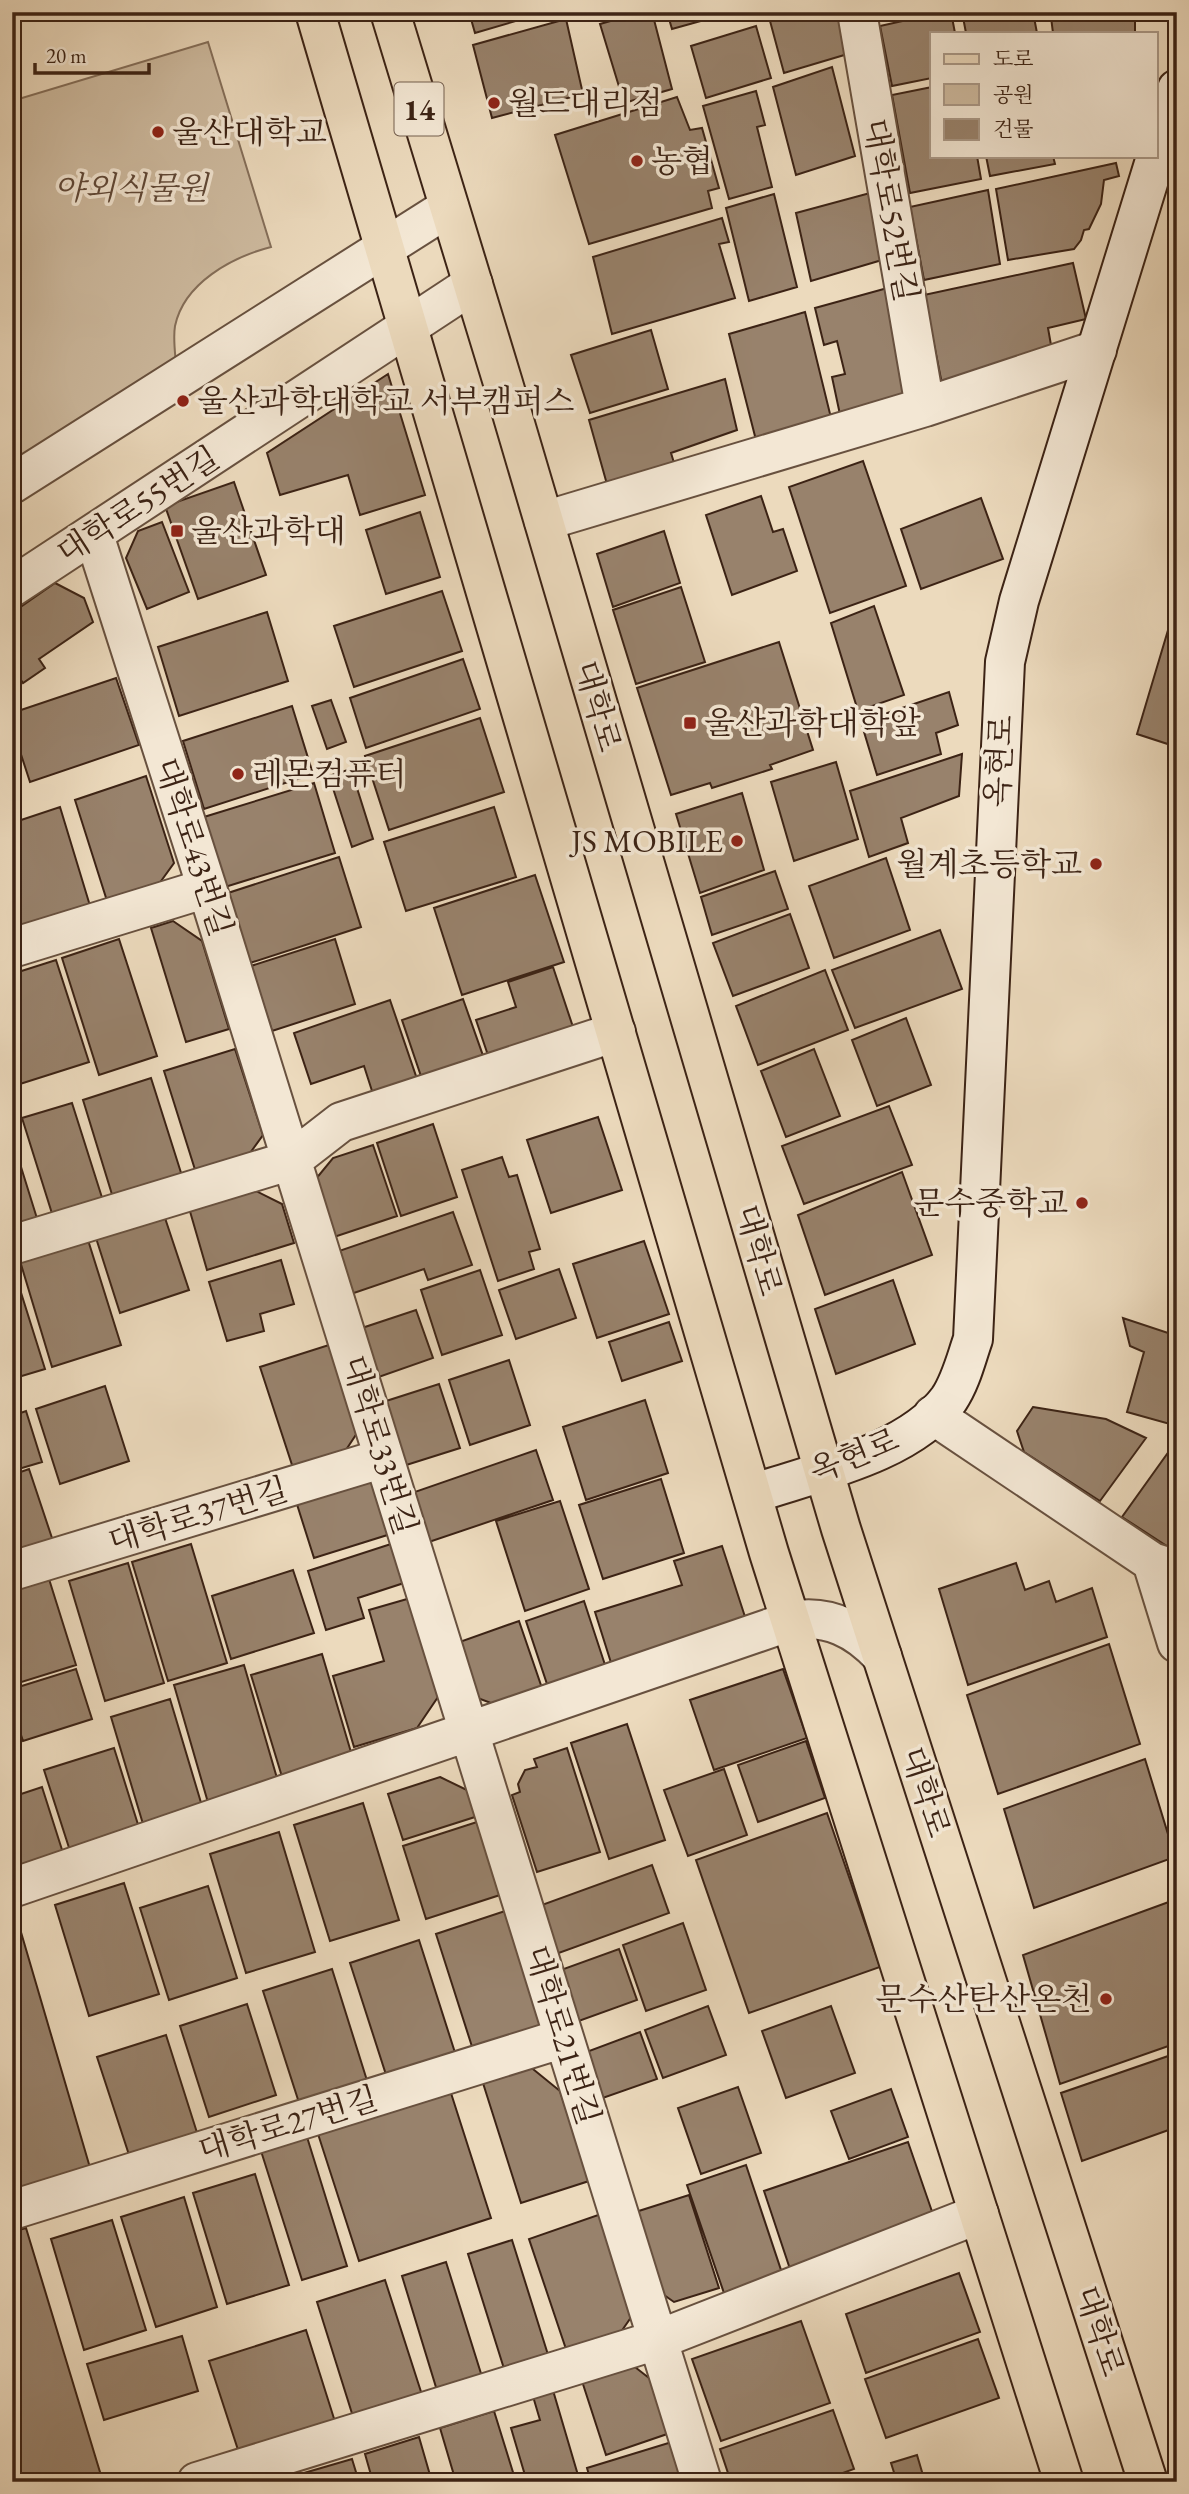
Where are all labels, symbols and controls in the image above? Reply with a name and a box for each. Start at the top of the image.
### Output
scale bar [35,32,149,76]
legend [930,32,1158,158]
text: 20 m [46,42,87,69]
text: 도로 [993,45,1034,72]
text: 공원 [993,81,1034,108]
road number: 14 [394,82,444,136]
place label: 월드대리점 [508,82,663,124]
marker: 월드대리점 [486,95,502,111]
place label: 울산대학교 [172,111,327,153]
street label: 대학로52번길 [854,115,928,305]
text: 건물 [993,115,1034,142]
marker: 울산대학교 [150,124,166,140]
place label: 농협 [651,140,713,182]
marker: 농협 [629,153,645,169]
park label: 야외식물원 [54,167,210,209]
place label: 울산과학대학교 서부캠퍼스 [197,380,574,422]
marker: 울산과학대학교 서부캠퍼스 [175,393,191,409]
street label: 대학로55번길 [49,437,227,573]
place label: 울산과학대 [191,510,346,552]
marker: 울산과학대 [169,523,185,539]
street label: 대학로 [565,656,631,756]
place label: 울산과학대학앞 [704,702,921,744]
street label: 옥현로 [976,714,1022,808]
marker: 울산과학대학앞 [682,715,698,731]
street label: 대학로43번길 [145,752,243,942]
place label: 레몬컴퓨터 [252,753,407,795]
marker: 레몬컴퓨터 [230,766,246,782]
place label: JS MOBILE [568,820,723,862]
marker: JS MOBILE [729,833,745,849]
place label: 월계초등학교 [897,843,1082,885]
marker: 월계초등학교 [1088,856,1104,872]
place label: 문수중학교 [913,1182,1068,1224]
marker: 문수중학교 [1074,1195,1090,1211]
street label: 대학로 [726,1200,792,1300]
street label: 대학로33번길 [333,1350,427,1540]
street label: 옥현로 [803,1418,905,1492]
street label: 대학로37번길 [103,1468,293,1562]
street label: 대학로 [892,1741,960,1843]
street label: 대학로21번길 [516,1940,610,2130]
place label: 문수산탄산온천 [876,1978,1092,2020]
marker: 문수산탄산온천 [1098,1991,1114,2007]
street label: 대학로27번길 [193,2077,383,2171]
street label: 대학로 [1066,2280,1134,2382]

